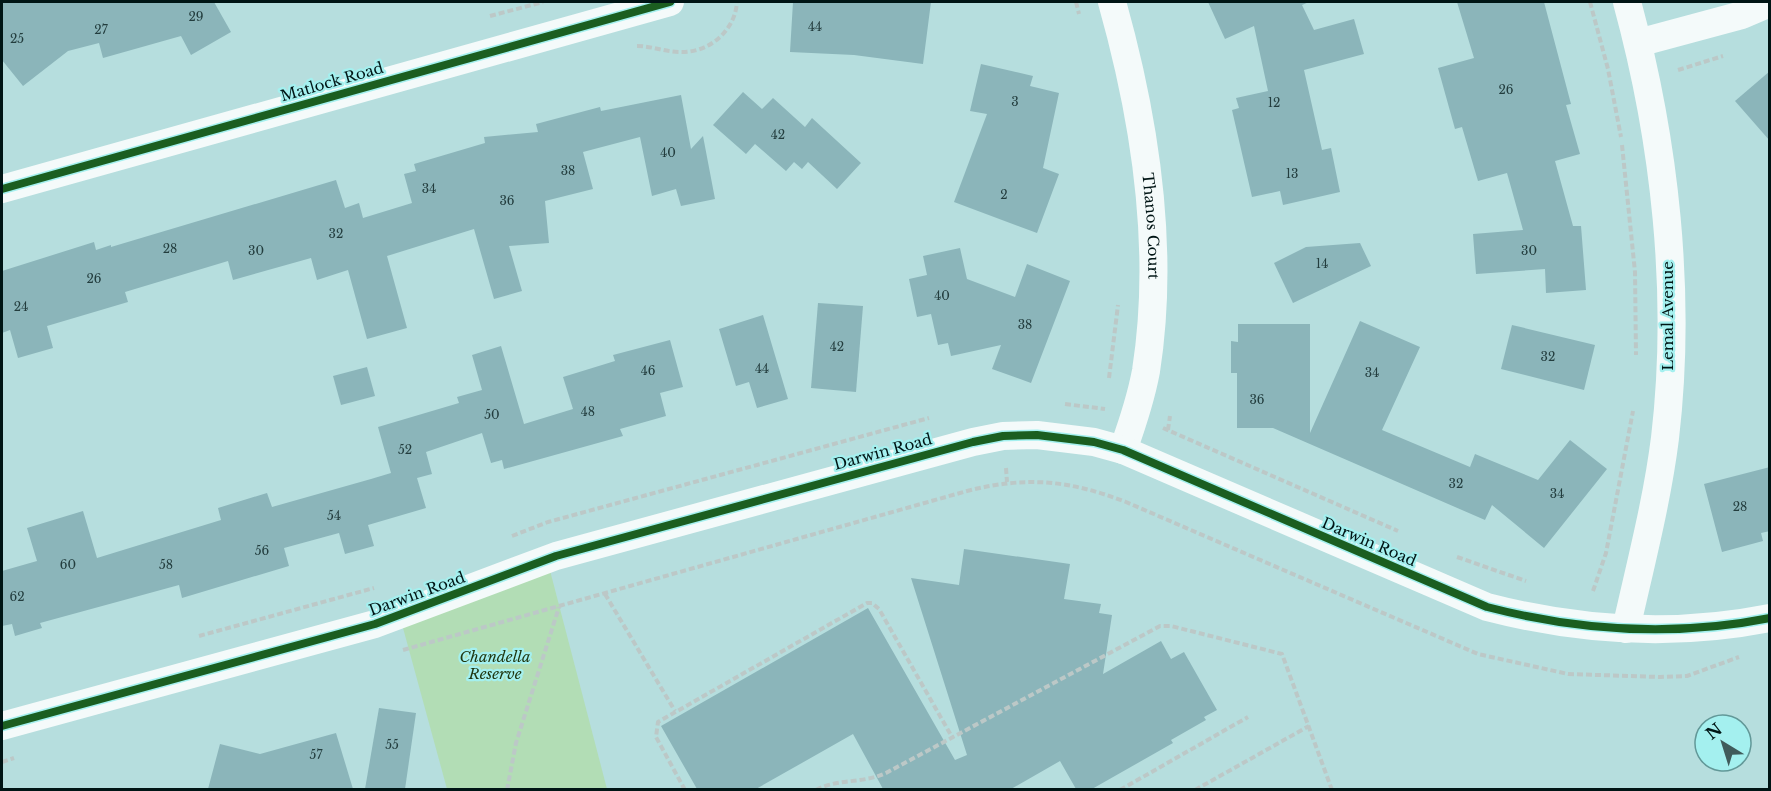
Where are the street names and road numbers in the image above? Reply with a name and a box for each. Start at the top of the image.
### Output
street label: Matlock Road [278,58,386,105]
street label: Thanos Court [1138,172,1163,280]
street label: Lemal Avenue [1658,261,1677,371]
street label: Darwin Road [832,429,934,474]
street label: Darwin Road [1319,513,1419,570]
street label: Darwin Road [366,567,468,620]

